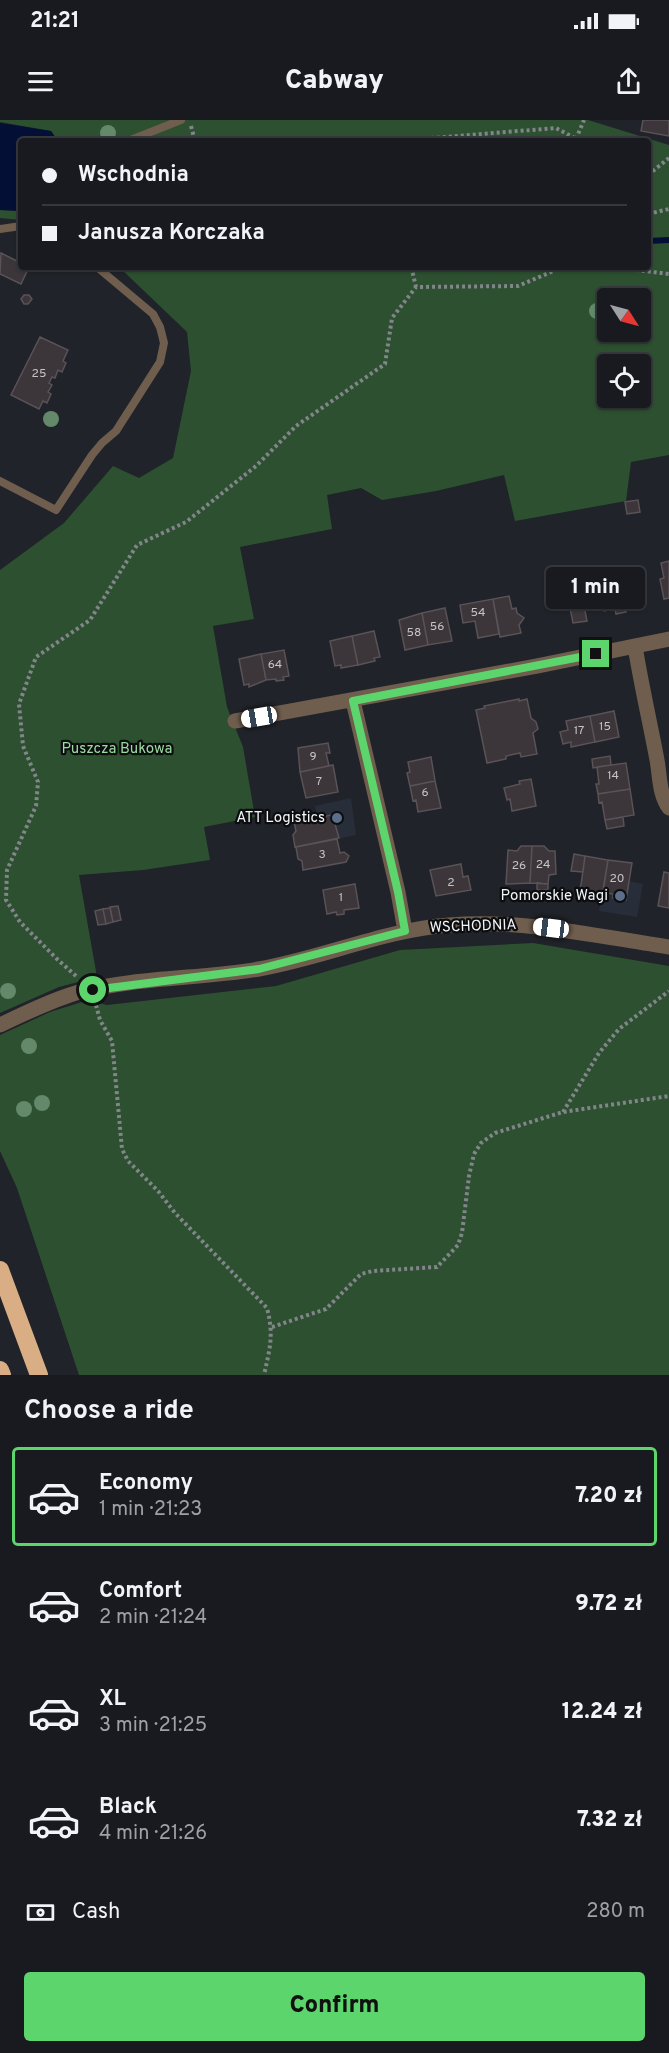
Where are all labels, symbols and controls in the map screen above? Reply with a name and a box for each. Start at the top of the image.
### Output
text: 21:21 [30,8,80,35]
text: Cabway [285,64,384,98]
icon: menu [24,65,57,98]
icon: share [612,65,645,98]
text: Wschodnia [78,162,189,189]
text: Janusza Korczaka [78,220,265,247]
north arrow [597,288,651,342]
map controls [597,288,651,408]
button: locate [597,354,651,408]
house number: 25 [32,366,46,382]
callout: 1 min [546,567,646,609]
text: 1 min [571,575,620,601]
house number: 54 [470,605,486,621]
house number: 56 [430,619,444,635]
house number: 58 [407,625,421,641]
route end [582,640,609,667]
house number: 64 [268,657,282,673]
car [240,705,278,729]
house number: 15 [599,719,611,735]
house number: 17 [574,723,584,739]
park label: Puszcza Bukowa [62,740,172,759]
house number: 9 [309,749,317,765]
house number: 14 [607,768,619,784]
house number: 7 [316,774,322,790]
house number: 6 [421,785,429,801]
place label: ATT Logistics [236,809,325,828]
marker: ATT Logistics [330,811,344,825]
house number: 3 [318,847,326,863]
house number: 24 [536,857,550,873]
house number: 26 [512,858,526,874]
house number: 20 [609,871,625,887]
house number: 2 [447,875,455,891]
place label: Pomorskie Wagi [501,887,608,906]
marker: Pomorskie Wagi [613,889,627,903]
house number: 1 [339,890,343,906]
street label: WSCHODNIA [429,916,517,938]
car [532,917,570,939]
route start [79,976,106,1003]
text: Choose a ride [24,1394,194,1428]
icon: car [27,1470,81,1524]
text: Economy [99,1470,193,1497]
text: 7.20 zł [575,1483,642,1510]
text: 1 min · 21:23 [99,1497,202,1523]
icon: car [27,1578,81,1632]
text: Comfort [99,1578,182,1605]
text: 9.72 zł [575,1591,642,1618]
text: 2 min · 21:24 [99,1605,207,1631]
icon: car [27,1686,81,1740]
text: XL [99,1686,126,1713]
text: 12.24 zł [562,1699,642,1726]
text: 3 min · 21:25 [99,1713,207,1739]
icon: car [27,1794,81,1848]
text: Black [99,1794,157,1821]
text: 7.32 zł [577,1807,642,1834]
text: 4 min · 21:26 [99,1821,207,1847]
icon: cash [24,1896,57,1929]
text: Cash [72,1899,121,1926]
text: 280 m [586,1899,645,1925]
button: Confirm [24,1972,645,2041]

